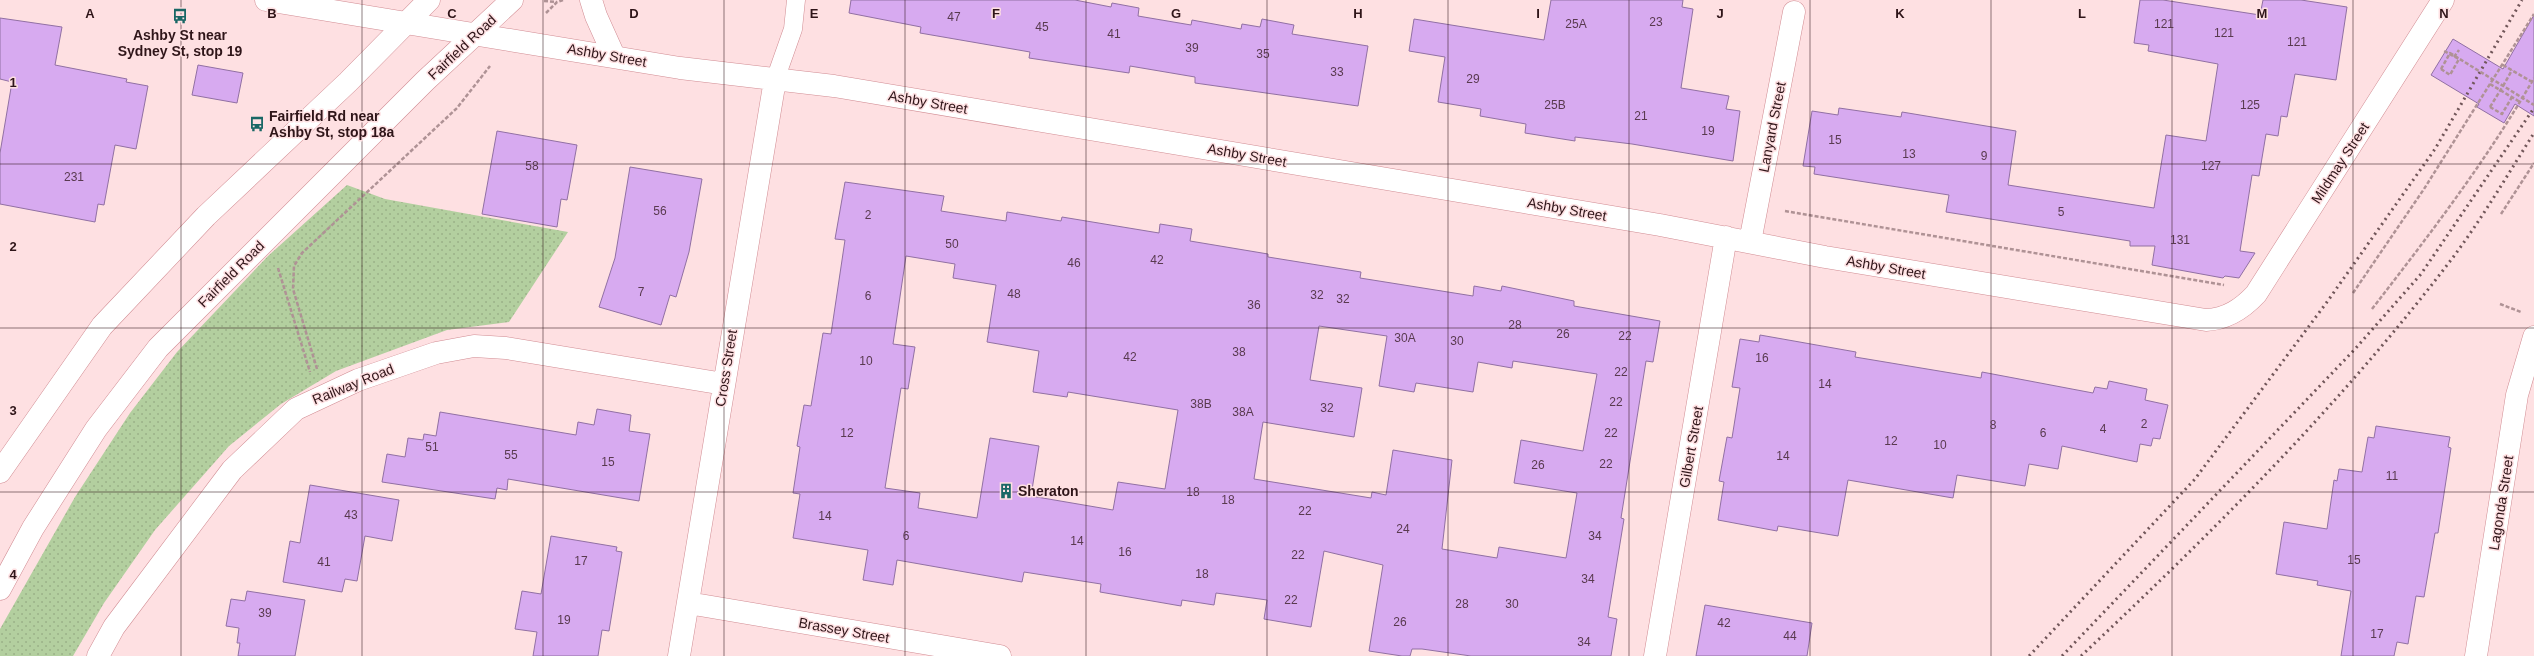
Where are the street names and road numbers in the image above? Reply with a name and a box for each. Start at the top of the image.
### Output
street label: Fairfield Road [425,11,499,83]
street label: Ashby Street [566,40,648,70]
street label: Lanyard Street [1755,80,1789,174]
street label: Ashby Street [887,87,969,117]
street label: Mildmay Street [2308,119,2372,207]
street label: Ashby Street [1206,140,1288,170]
street label: Ashby Street [1526,194,1608,224]
street label: Fairfield Road [195,238,267,310]
street label: Ashby Street [1845,252,1927,282]
street label: Cross Street [712,328,740,408]
street label: Railway Road [310,360,396,408]
street label: Gilbert Street [1676,405,1706,489]
street label: Lagonda Street [2486,454,2516,552]
street label: Brassey Street [797,614,891,646]

